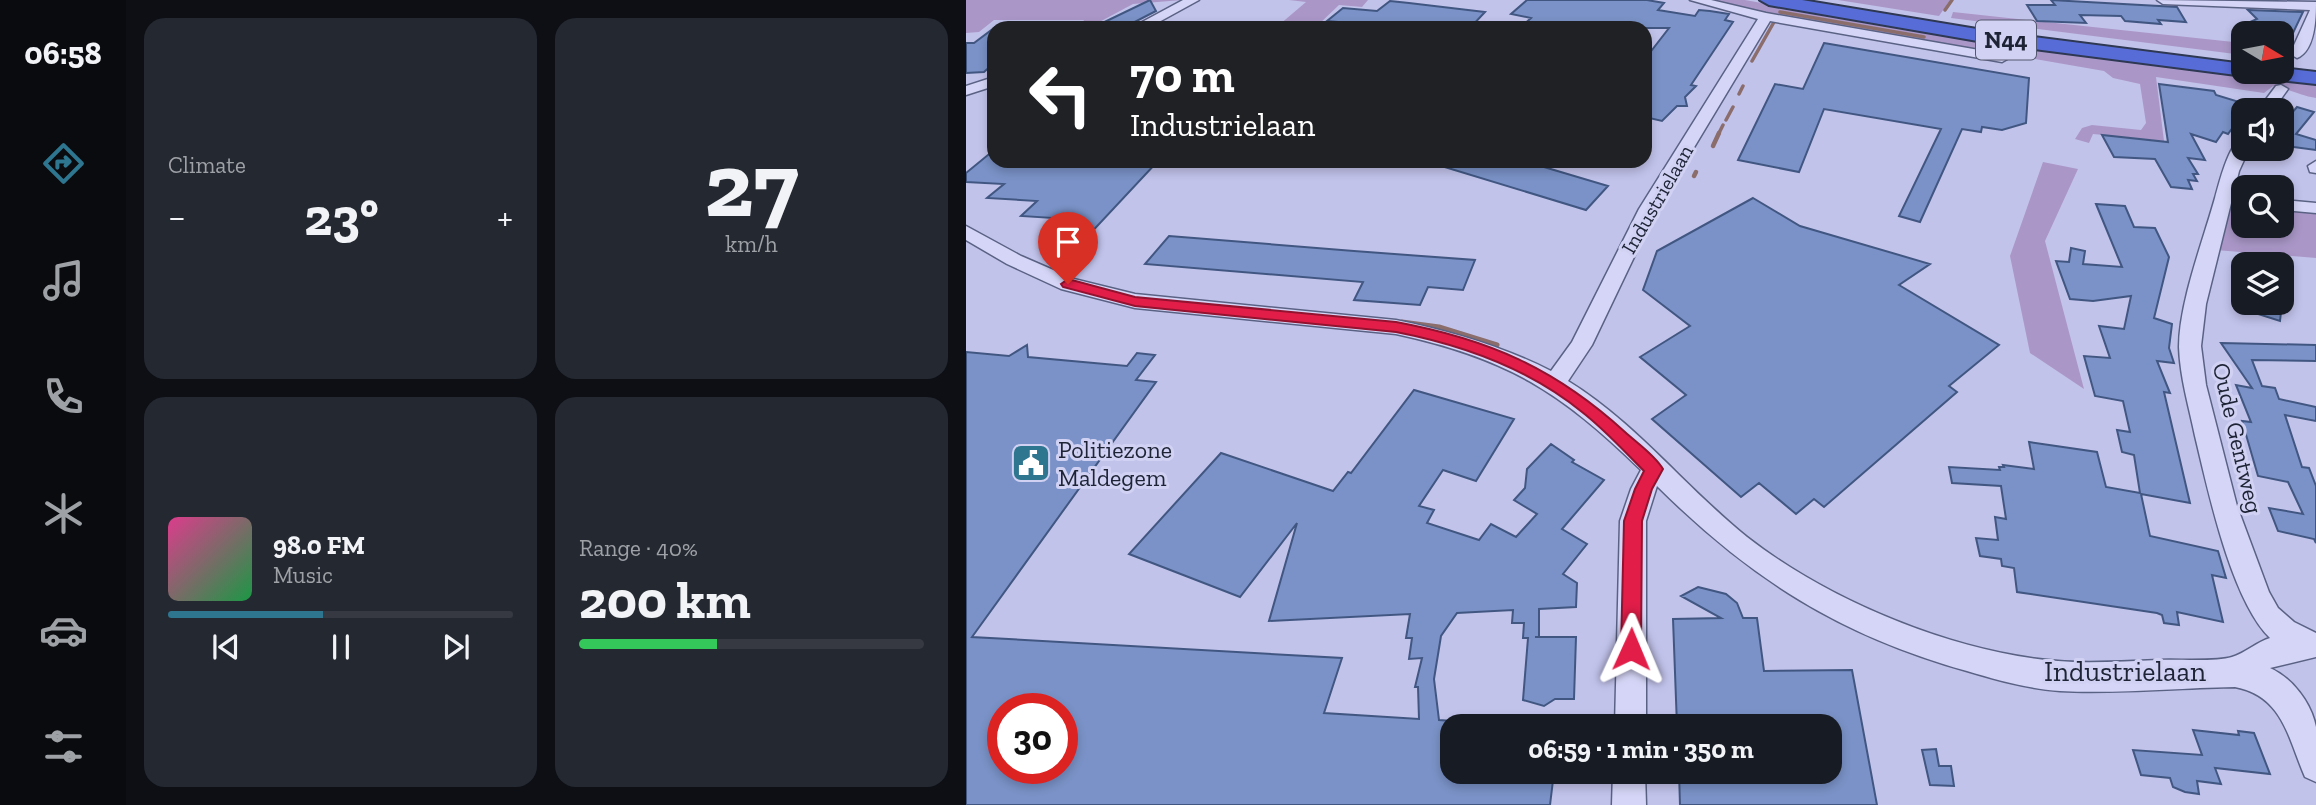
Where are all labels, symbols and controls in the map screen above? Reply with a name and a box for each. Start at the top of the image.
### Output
road number: N44 [1976,20,2036,60]
north arrow [2231,21,2294,84]
map controls [2231,21,2294,315]
text: 06:58 [24,34,102,72]
text: 70 m [1130,46,1235,105]
icon: left [1015,49,1106,140]
button: sound [2231,98,2294,161]
text: Industrielaan [1130,106,1315,144]
text: 27 [705,130,798,239]
icon: directions [39,139,88,188]
street label: Industrielaan [1616,140,1698,258]
text: Climate [168,151,246,179]
button: search [2231,175,2294,238]
text: 23° [304,186,379,248]
text: − [168,194,186,240]
text: + [497,194,513,240]
pin [1038,212,1098,284]
icon: arrive [1049,223,1087,261]
text: km/h [725,230,778,258]
button: layers [2231,252,2294,315]
icon: music [39,256,88,305]
street label: Oude Gentweg [2207,360,2269,516]
icon: phone [39,372,88,421]
place label: Politiezone Maldegem [1058,435,1172,492]
public building icon: Politiezone Maldegem [1010,442,1052,484]
icon: climate [39,489,88,538]
text: 98.0 FM [273,529,365,561]
text: Range · 40% [579,534,698,562]
text: Music [273,561,333,589]
text: 200 km [579,569,751,631]
icon: car [39,606,88,655]
position arrow [1594,612,1668,686]
icon: previous [207,628,245,666]
icon: pause [322,628,360,666]
icon: next [437,628,475,666]
street label: Industrielaan [2044,655,2206,688]
speed limit sign: 30 [987,693,1078,784]
icon: filters [39,722,88,771]
text: 06:59 · 1 min · 350 m [1528,733,1754,765]

